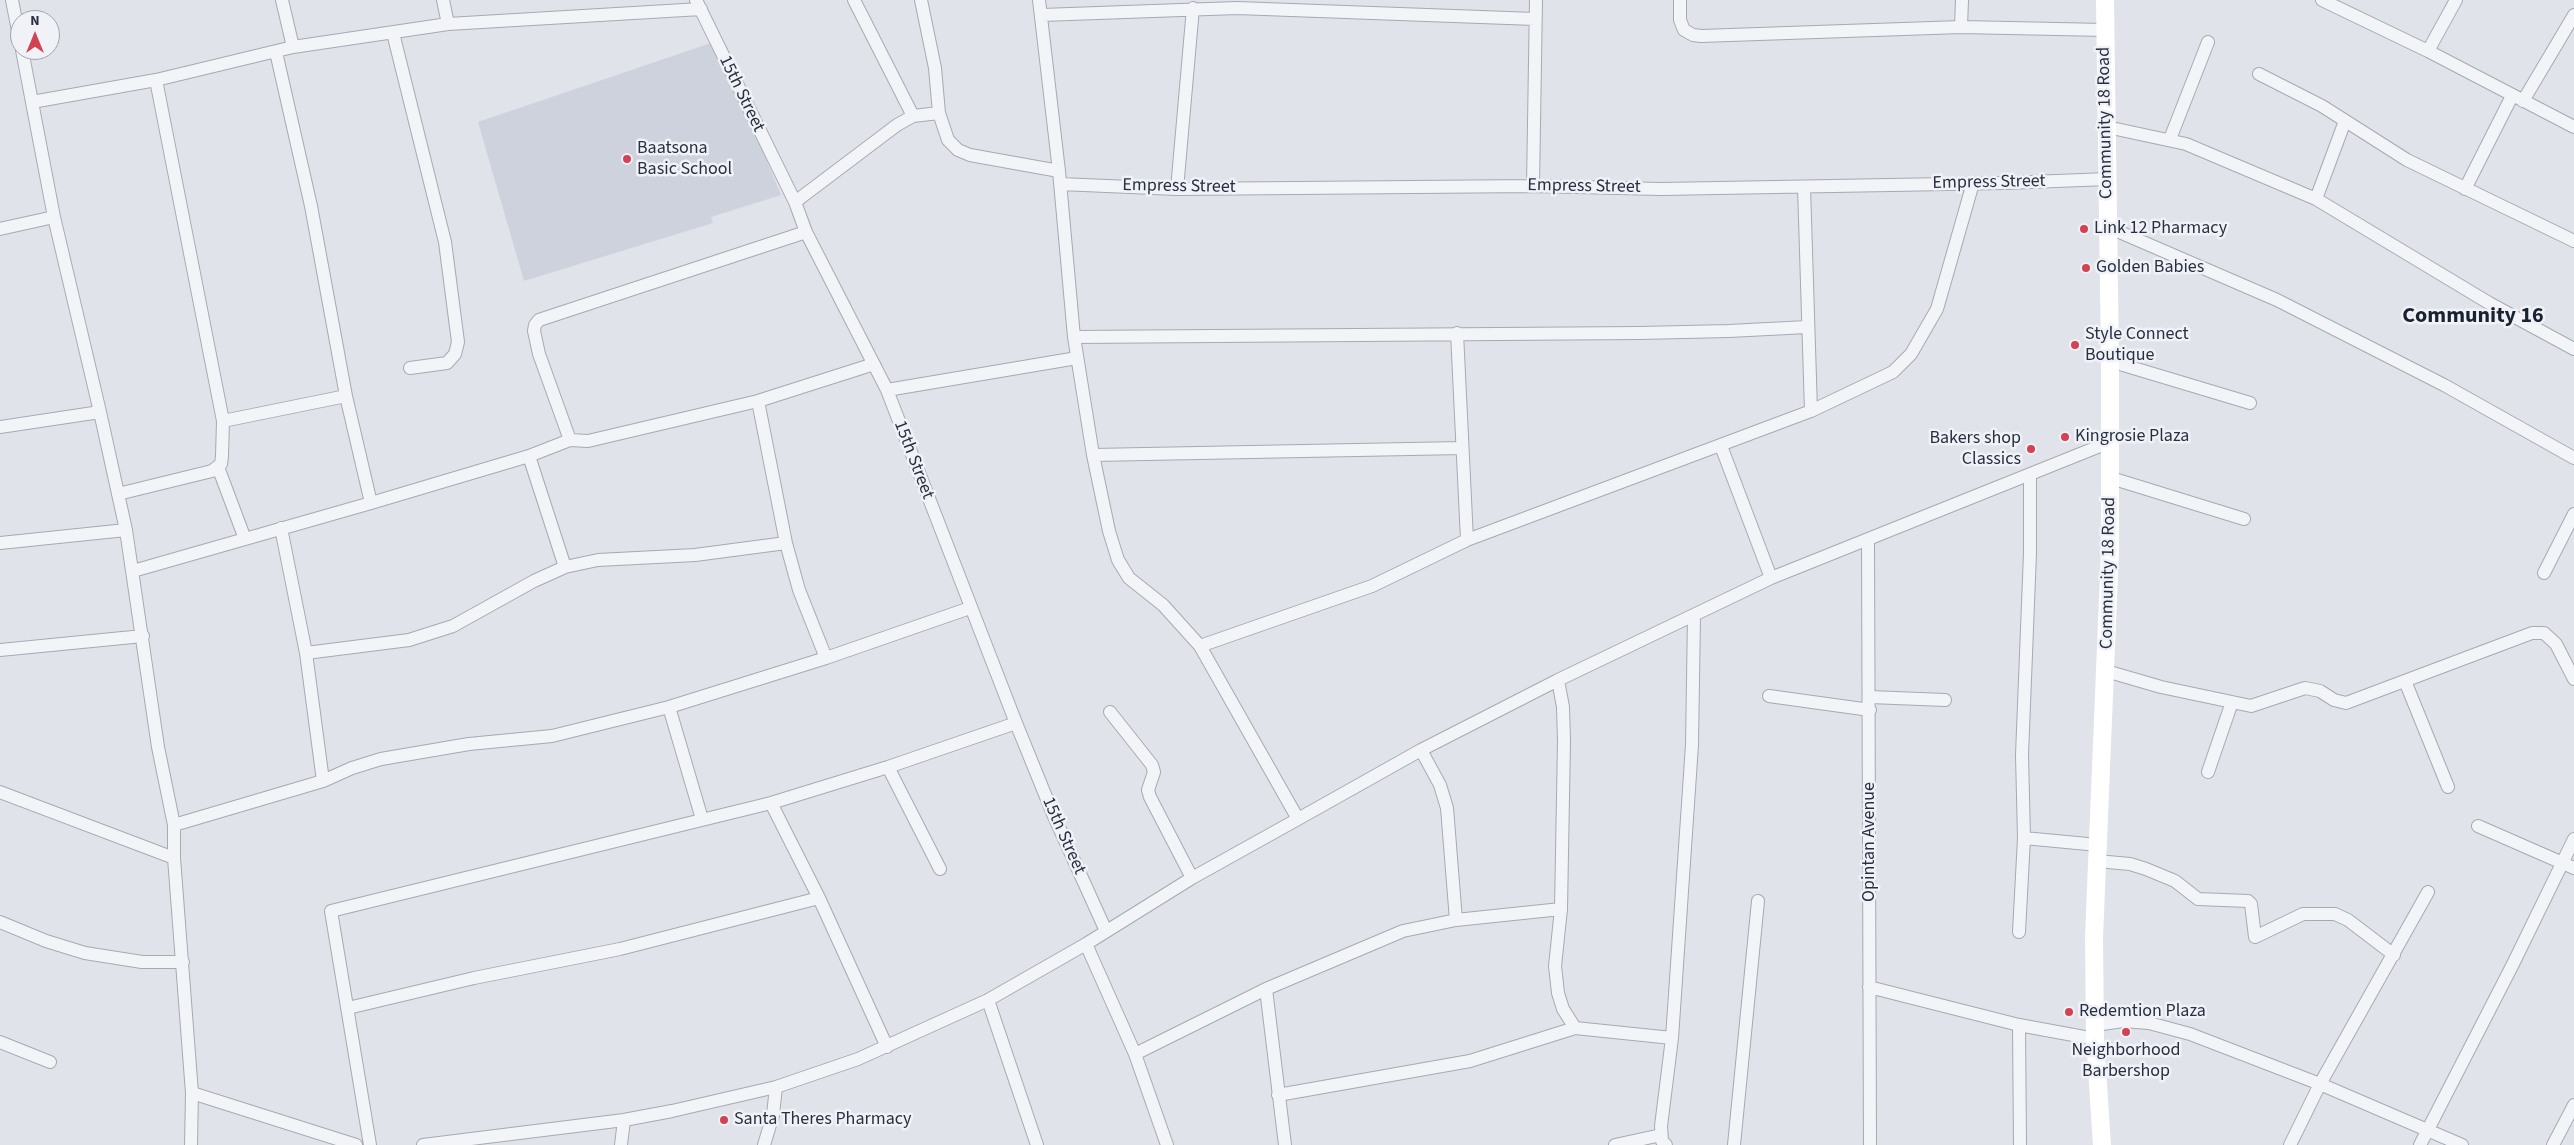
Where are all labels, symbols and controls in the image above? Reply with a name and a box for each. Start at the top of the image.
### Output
north arrow [10,10,60,60]
text: N [30,11,40,31]
street label: Community 18 Road [2094,47,2118,199]
street label: 15th Street [713,52,769,136]
place label: Baatsona Basic School [637,138,732,180]
marker: Baatsona Basic School [621,153,633,165]
street label: Empress Street [1932,171,2046,195]
street label: Empress Street [1122,175,1236,199]
street label: Empress Street [1527,175,1641,199]
place label: Link 12 Pharmacy [2094,218,2227,240]
marker: Link 12 Pharmacy [2078,223,2090,235]
place label: Golden Babies [2096,257,2204,279]
marker: Golden Babies [2080,262,2092,274]
district label: Community 16 [2402,304,2544,330]
place label: Style Connect Boutique [2085,324,2189,366]
marker: Style Connect Boutique [2069,339,2081,351]
street label: 15th Street [888,418,938,502]
place label: Kingrosie Plaza [2075,426,2189,448]
place label: Bakers shop Classics [1929,428,2021,470]
marker: Kingrosie Plaza [2059,431,2071,443]
marker: Bakers shop Classics [2025,443,2037,455]
street label: Community 18 Road [2097,497,2121,649]
street label: Opintan Avenue [1859,782,1881,902]
street label: 15th Street [1036,794,1090,878]
place label: Redemtion Plaza [2079,1001,2206,1023]
marker: Redemtion Plaza [2063,1006,2075,1018]
marker: Neighborhood Barbershop [2120,1026,2132,1038]
place label: Neighborhood Barbershop [2071,1040,2181,1082]
place label: Santa Theres Pharmacy [734,1109,911,1131]
marker: Santa Theres Pharmacy [718,1114,730,1126]

